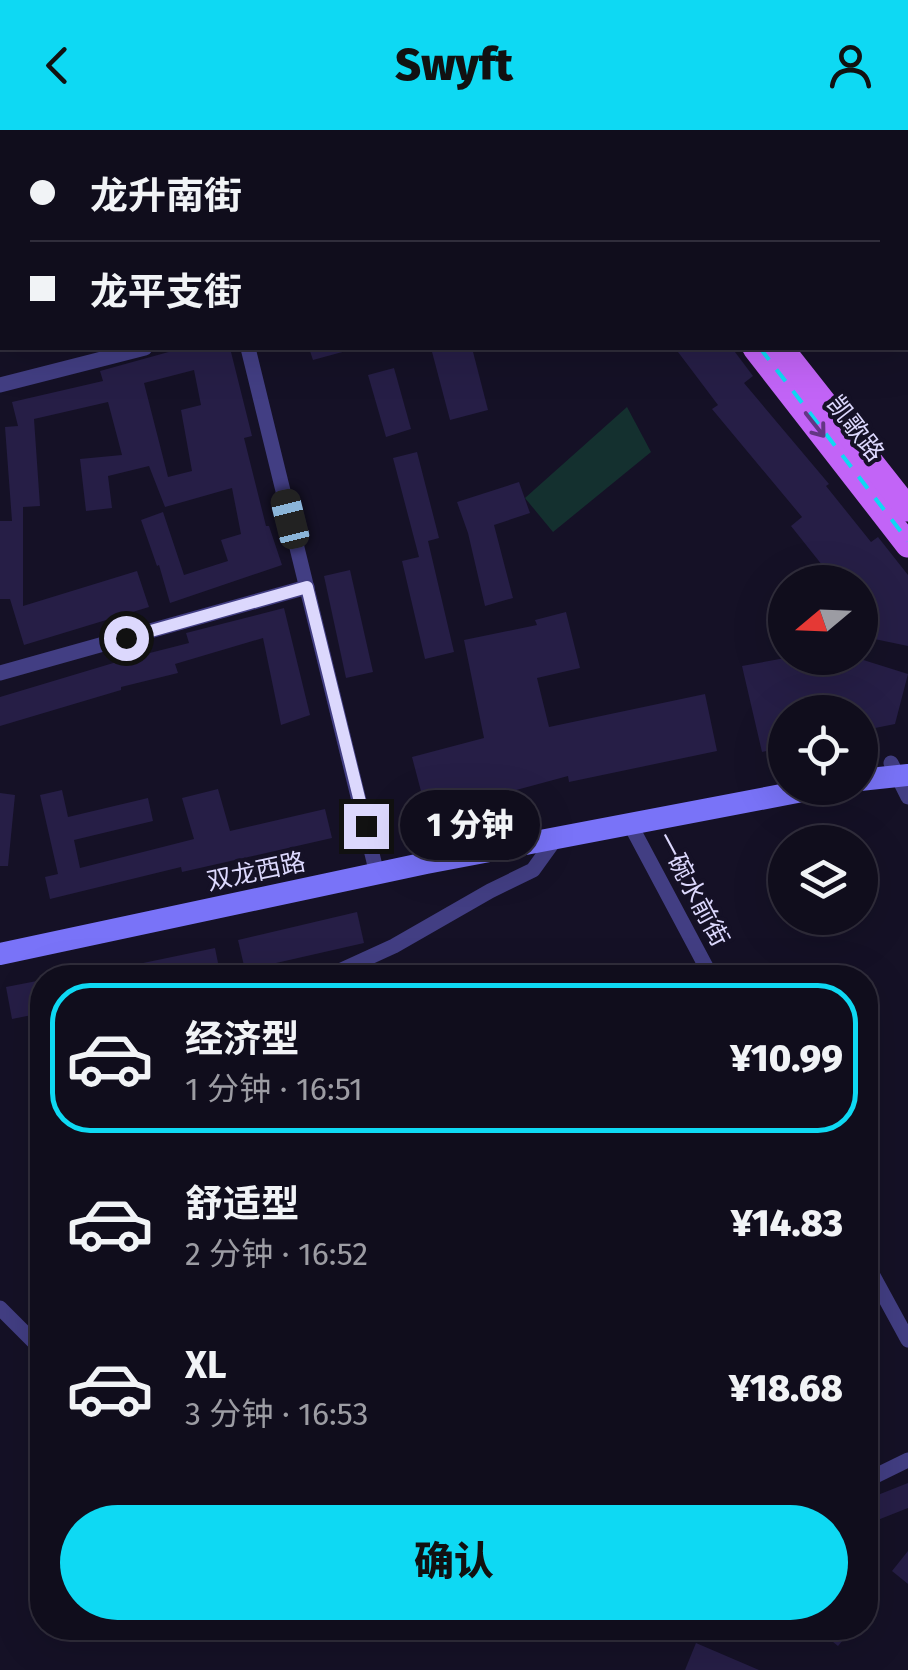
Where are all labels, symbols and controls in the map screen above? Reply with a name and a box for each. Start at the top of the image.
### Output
icon: back [30,38,85,93]
text: Swyft [395,38,513,92]
icon: person [823,38,878,93]
text: 龙升南街 [90,173,242,219]
text: 龙平支街 [90,269,242,315]
street label: 凯歌路 [820,390,890,467]
one-way arrow [804,411,825,438]
car [268,486,312,552]
north arrow [768,565,878,675]
map controls [768,565,878,935]
route start [104,616,149,661]
button: locate [768,695,878,805]
callout: 1 分钟 [401,791,541,861]
route end [344,804,389,849]
text: 1 分钟 [427,806,513,844]
button: layers [768,825,878,935]
street label: 一碗水前街 [650,827,735,952]
street label: 双龙西路 [204,847,308,897]
icon: car [65,1013,155,1103]
text: 经济型 [185,1016,299,1062]
text: ¥10.99 [730,1035,843,1081]
text: 1 分钟 · 16:51 [185,1070,363,1108]
icon: car [65,1178,155,1268]
text: 舒适型 [185,1181,299,1227]
text: ¥14.83 [731,1200,843,1246]
text: 2 分钟 · 16:52 [185,1235,368,1273]
text: XL [185,1342,227,1388]
icon: car [65,1343,155,1433]
text: ¥18.68 [729,1365,843,1411]
text: 3 分钟 · 16:53 [185,1395,369,1433]
button: 确认 [60,1505,848,1620]

